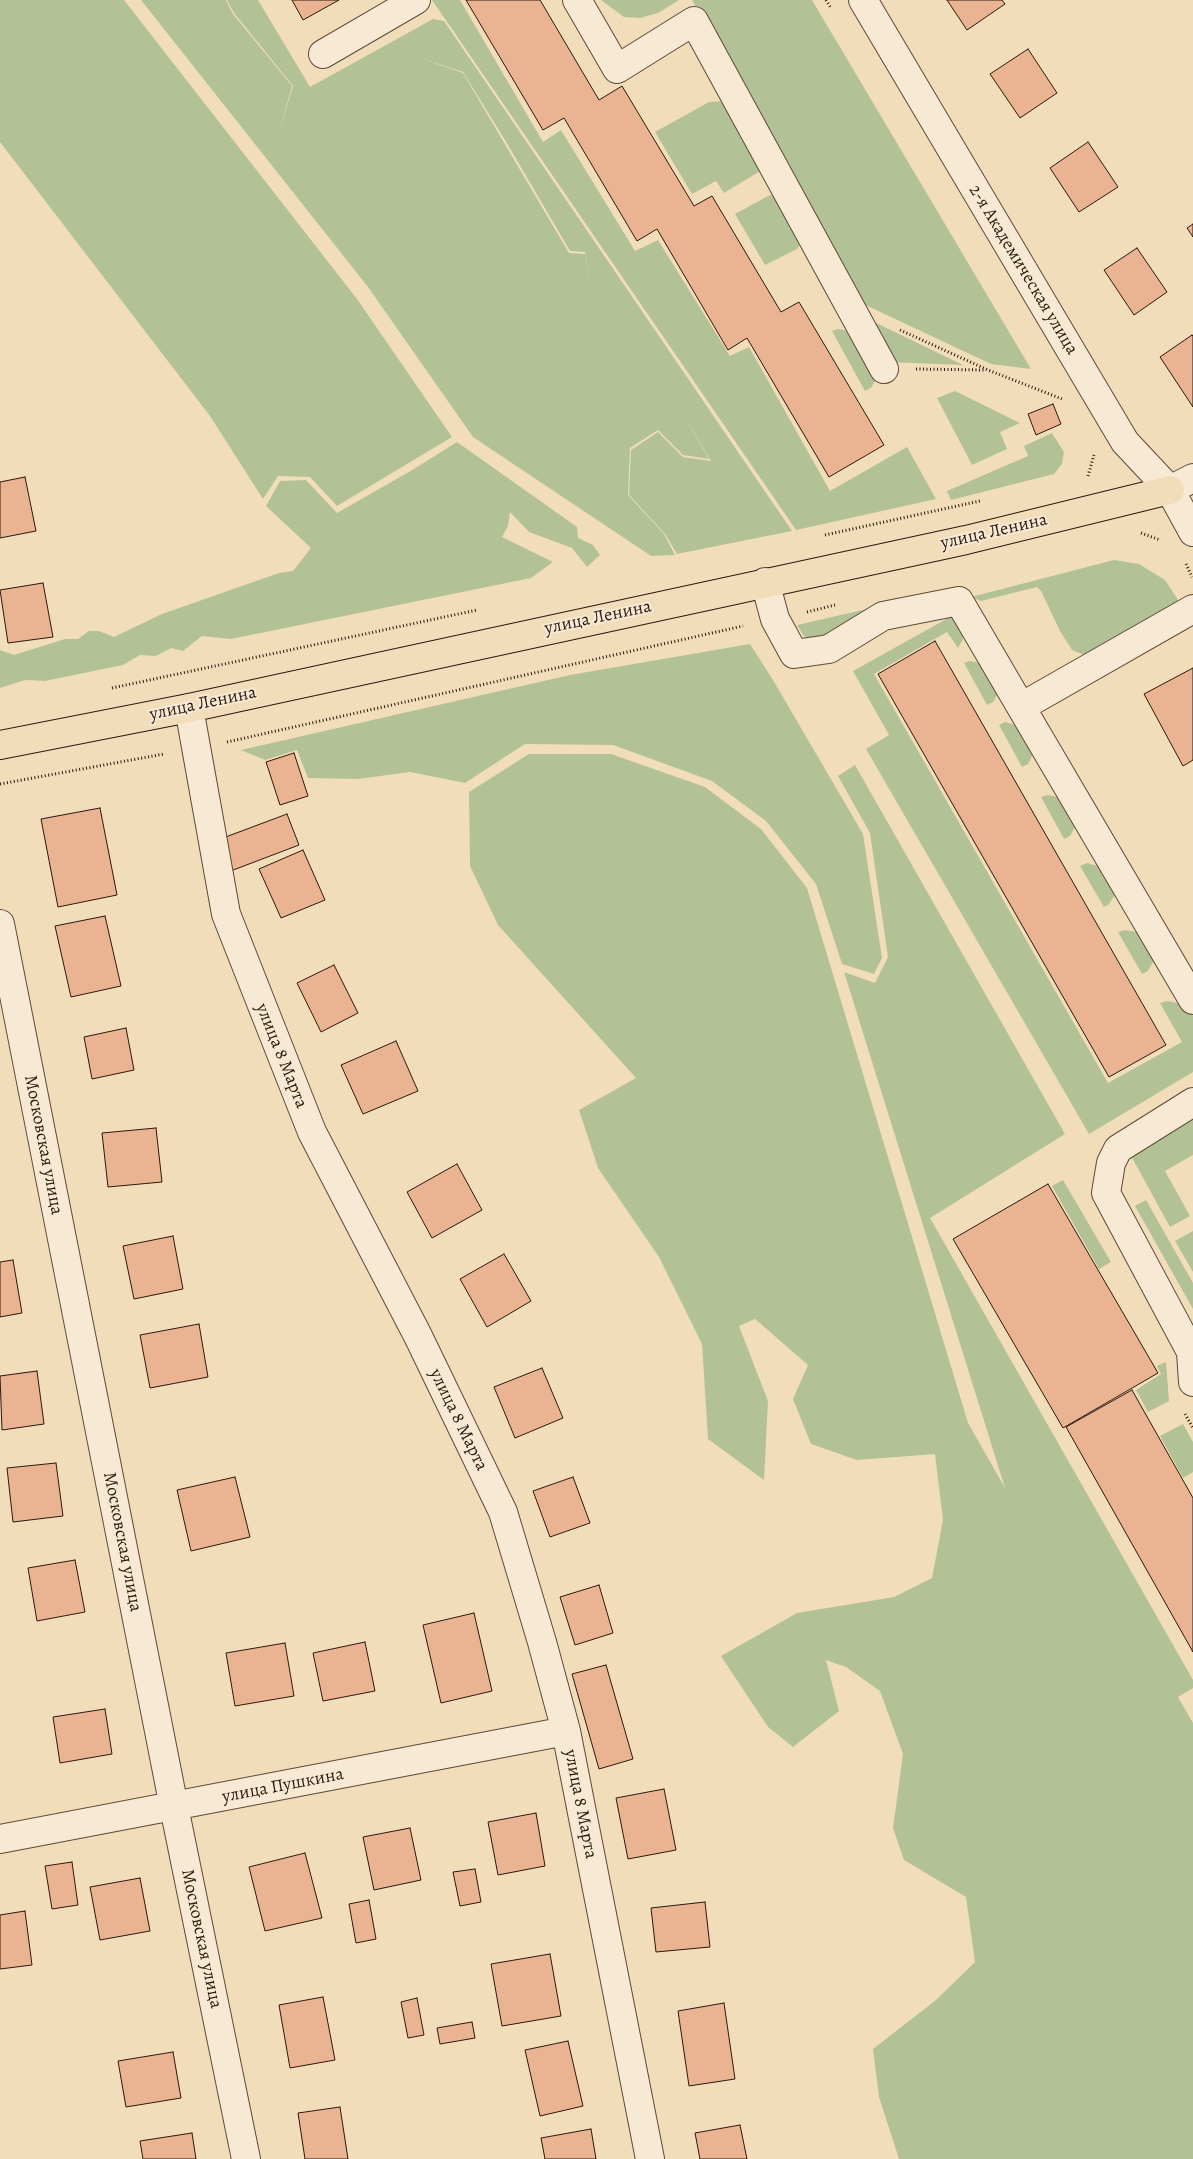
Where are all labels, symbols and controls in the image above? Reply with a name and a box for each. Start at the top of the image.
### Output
street label: 2-я Академическая улица [964,181,1082,359]
street label: улица Ленина [939,509,1049,555]
street label: улица Ленина [543,596,653,640]
street label: улица Ленина [148,682,258,726]
street label: улица 8 Марта [250,1001,312,1111]
street label: Московская улица [19,1073,67,1217]
street label: улица 8 Марта [424,1365,492,1475]
street label: Московская улица [98,1470,146,1614]
street label: улица 8 Марта [559,1747,601,1861]
street label: улица Пушкина [220,1764,346,1808]
street label: Московская улица [176,1867,226,2011]

